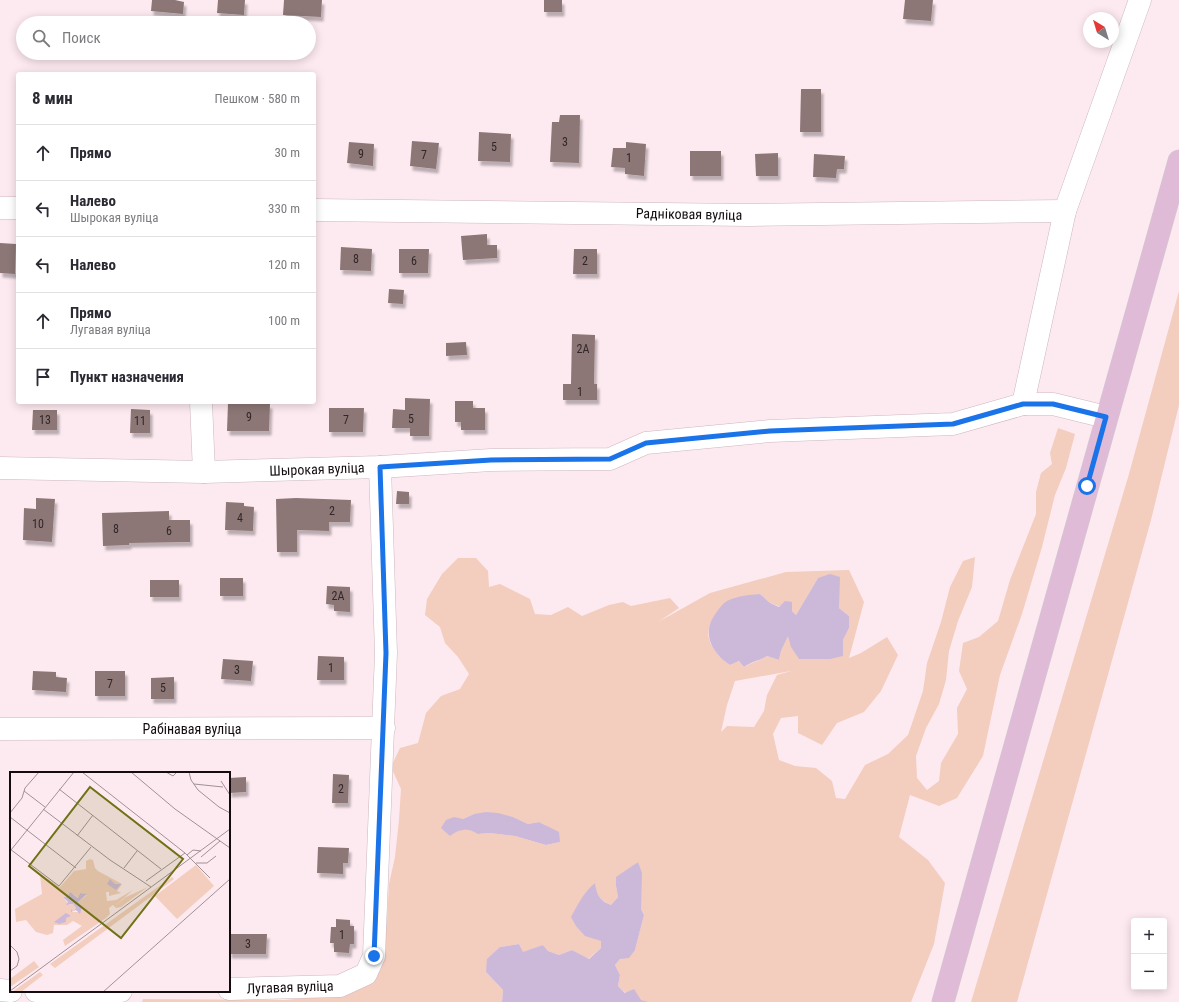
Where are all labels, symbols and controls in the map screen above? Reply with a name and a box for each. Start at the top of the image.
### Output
north arrow [1083,12,1119,48]
search box [16,16,316,60]
icon: search [30,27,52,49]
text: Поиск [62,29,101,47]
text: 8 мин [32,88,73,108]
text: Пешком · 580 m [214,91,300,106]
house number: 3 [562,135,568,149]
house number: 5 [491,140,497,154]
icon: ahead [32,142,54,164]
text: Прямо [70,144,111,162]
text: 30 m [274,145,300,160]
house number: 9 [358,147,364,161]
house number: 7 [421,148,427,162]
house number: 1 [626,151,632,165]
text: Налево [70,192,116,210]
icon: left [32,198,54,220]
text: 330 m [268,201,300,216]
street label: Радніковая вуліца [636,205,742,223]
text: Шырокая вуліца [70,210,158,225]
house number: 8 [353,252,359,266]
icon: left [32,254,54,276]
house number: 6 [411,254,417,268]
house number: 2 [582,254,588,268]
text: Налево [70,256,116,274]
text: 120 m [268,257,300,272]
text: Прямо [70,304,111,322]
icon: ahead [32,310,54,332]
text: 100 m [268,313,300,328]
text: Лугавая вуліца [70,322,151,337]
house number: 2А [577,342,590,356]
icon: arrive [32,366,54,388]
text: Пункт назначения [70,368,184,386]
house number: 1 [577,385,583,399]
house number: 9 [246,410,252,424]
house number: 5 [408,412,414,426]
house number: 13 [39,413,51,427]
house number: 7 [343,413,349,427]
house number: 11 [134,414,146,428]
street label: Шырокая вуліца [269,459,365,479]
route start [1078,477,1096,495]
house number: 2 [329,504,335,518]
house number: 4 [237,511,243,525]
house number: 10 [32,517,44,531]
house number: 8 [113,522,119,536]
house number: 6 [166,524,172,538]
house number: 2А [332,589,345,603]
house number: 1 [328,661,334,675]
house number: 3 [234,663,240,677]
house number: 7 [107,677,113,691]
house number: 5 [160,681,166,695]
street label: Рабінавая вуліца [143,721,241,737]
inset map [10,772,230,992]
house number: 2 [338,782,344,796]
map controls [1131,918,1167,990]
button: + [1131,918,1167,954]
house number: 1 [339,928,345,942]
house number: 3 [245,937,251,951]
route end [365,947,383,965]
button: − [1131,954,1167,990]
street label: Лугавая вуліца [246,977,334,997]

